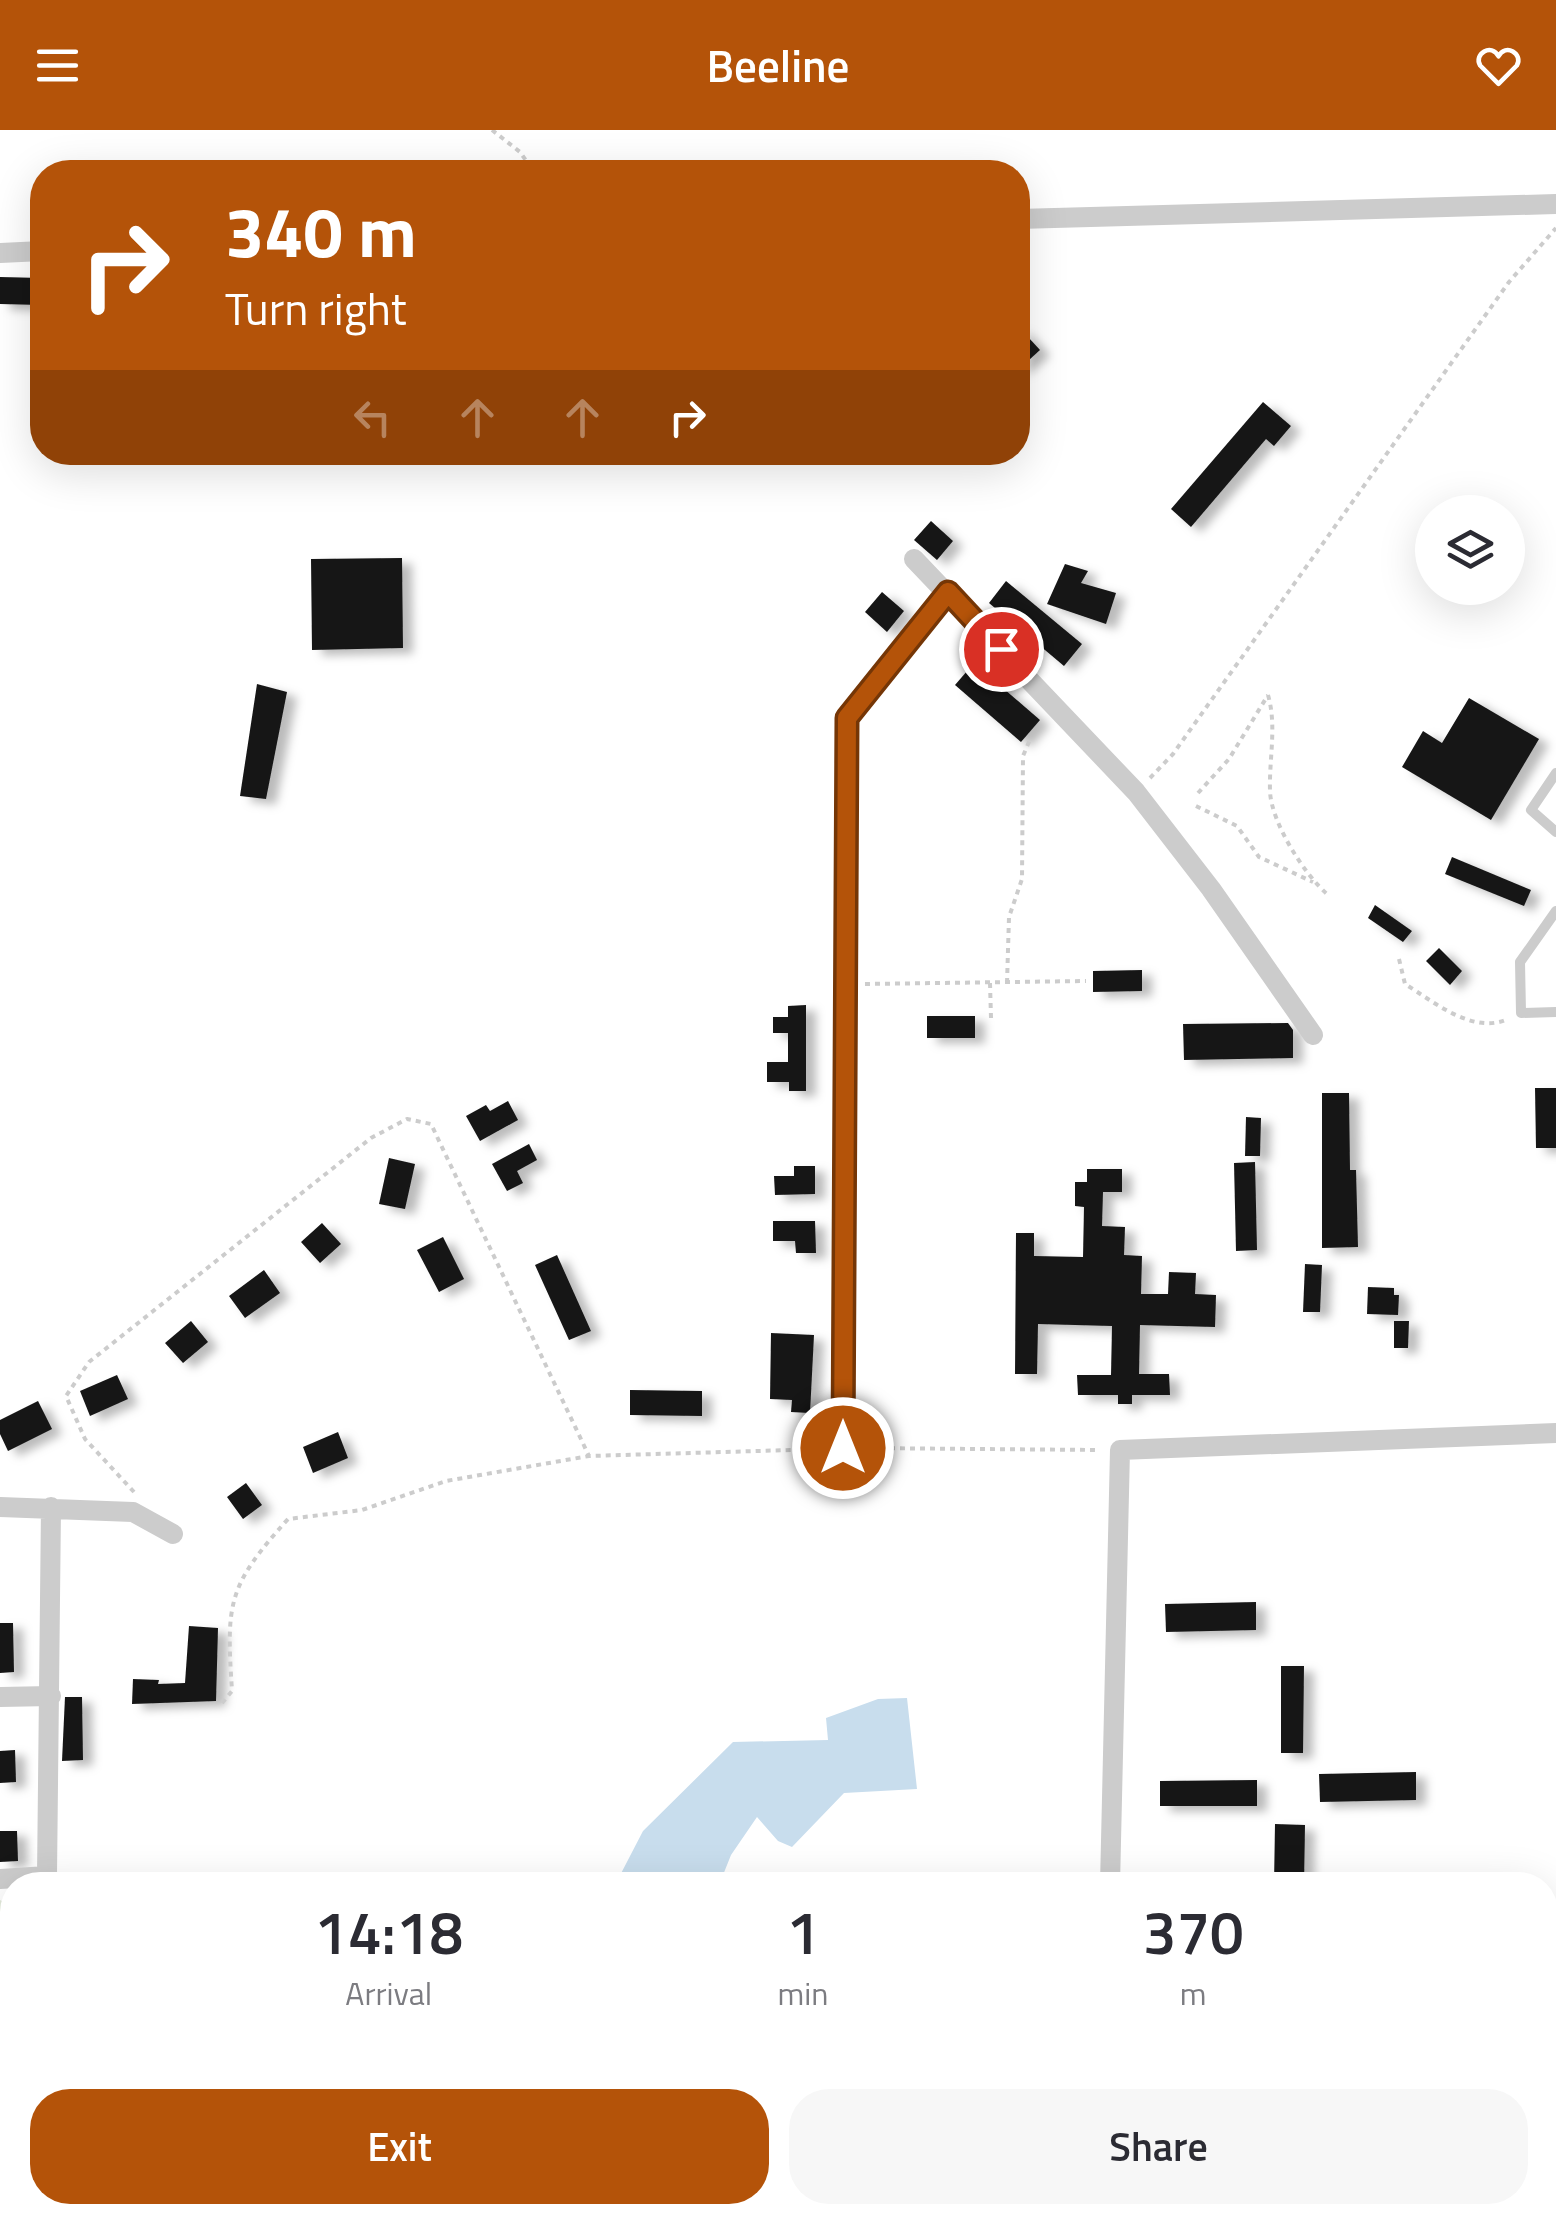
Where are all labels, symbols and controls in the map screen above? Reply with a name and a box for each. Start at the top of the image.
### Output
text: Beeline [707,31,849,99]
icon: menu [30,38,85,93]
icon: heart [1471,38,1526,93]
text: 340 m [225,178,417,284]
icon: right [60,200,190,330]
text: Turn right [225,274,407,342]
icon: left [345,390,400,445]
icon: ahead [450,390,505,445]
icon: ahead [555,390,610,445]
icon: right [660,390,715,445]
map controls [1415,495,1525,605]
button: layers [1415,495,1525,605]
pin [959,607,1044,692]
icon: arrive [974,622,1029,677]
position arrow [791,1396,895,1500]
text: 14:18 [314,1886,463,1977]
text: 1 [786,1886,820,1977]
text: 370 [1143,1886,1244,1977]
text: Arrival [345,1969,432,2017]
text: min [777,1969,828,2017]
text: m [1180,1969,1207,2017]
button: Exit [30,2089,769,2204]
button: Share [789,2089,1528,2204]

